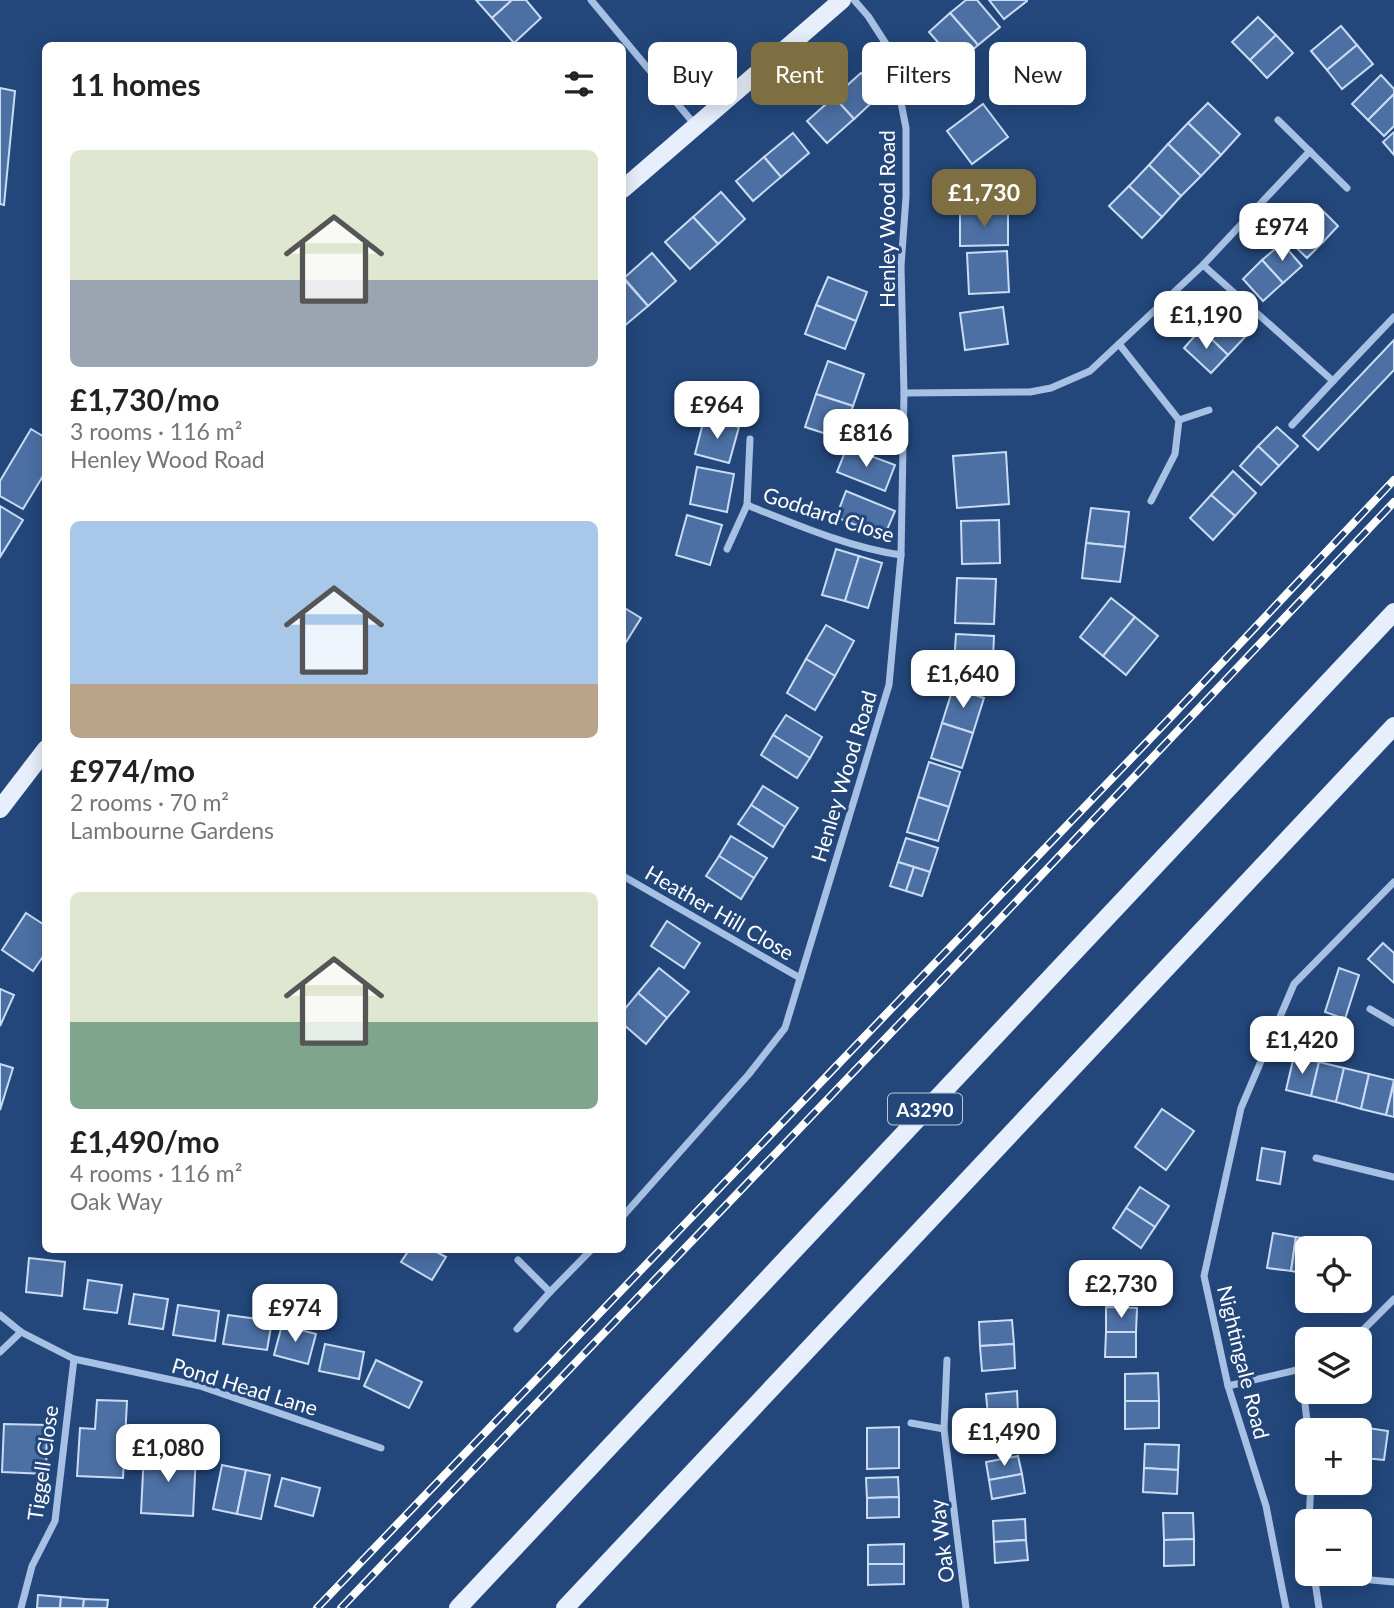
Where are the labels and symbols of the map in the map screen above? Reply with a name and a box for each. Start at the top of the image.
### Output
street label: Henley Wood Road [874,130,899,308]
pin: £1,730 [927,170,1041,229]
pin: £974 [1241,204,1323,263]
pin: £1,190 [1149,292,1263,351]
pin: £964 [676,382,758,441]
pin: £816 [825,410,907,469]
street label: Goddard Close [760,481,898,547]
pin: £1,640 [906,650,1020,710]
street label: Henley Wood Road [805,687,881,865]
street label: Heather Hill Close [641,859,799,965]
pin: £1,420 [1245,1016,1359,1076]
road number: A3290 [888,1093,962,1124]
pin: £2,730 [1064,1260,1178,1320]
street label: Nightingale Road [1213,1283,1275,1441]
pin: £974 [254,1284,336,1344]
street label: Pond Head Lane [169,1352,321,1420]
street label: Tiggell Close [22,1404,62,1522]
pin: £1,490 [947,1408,1061,1468]
pin: £1,080 [111,1424,225,1484]
street label: Oak Way [923,1497,959,1584]

